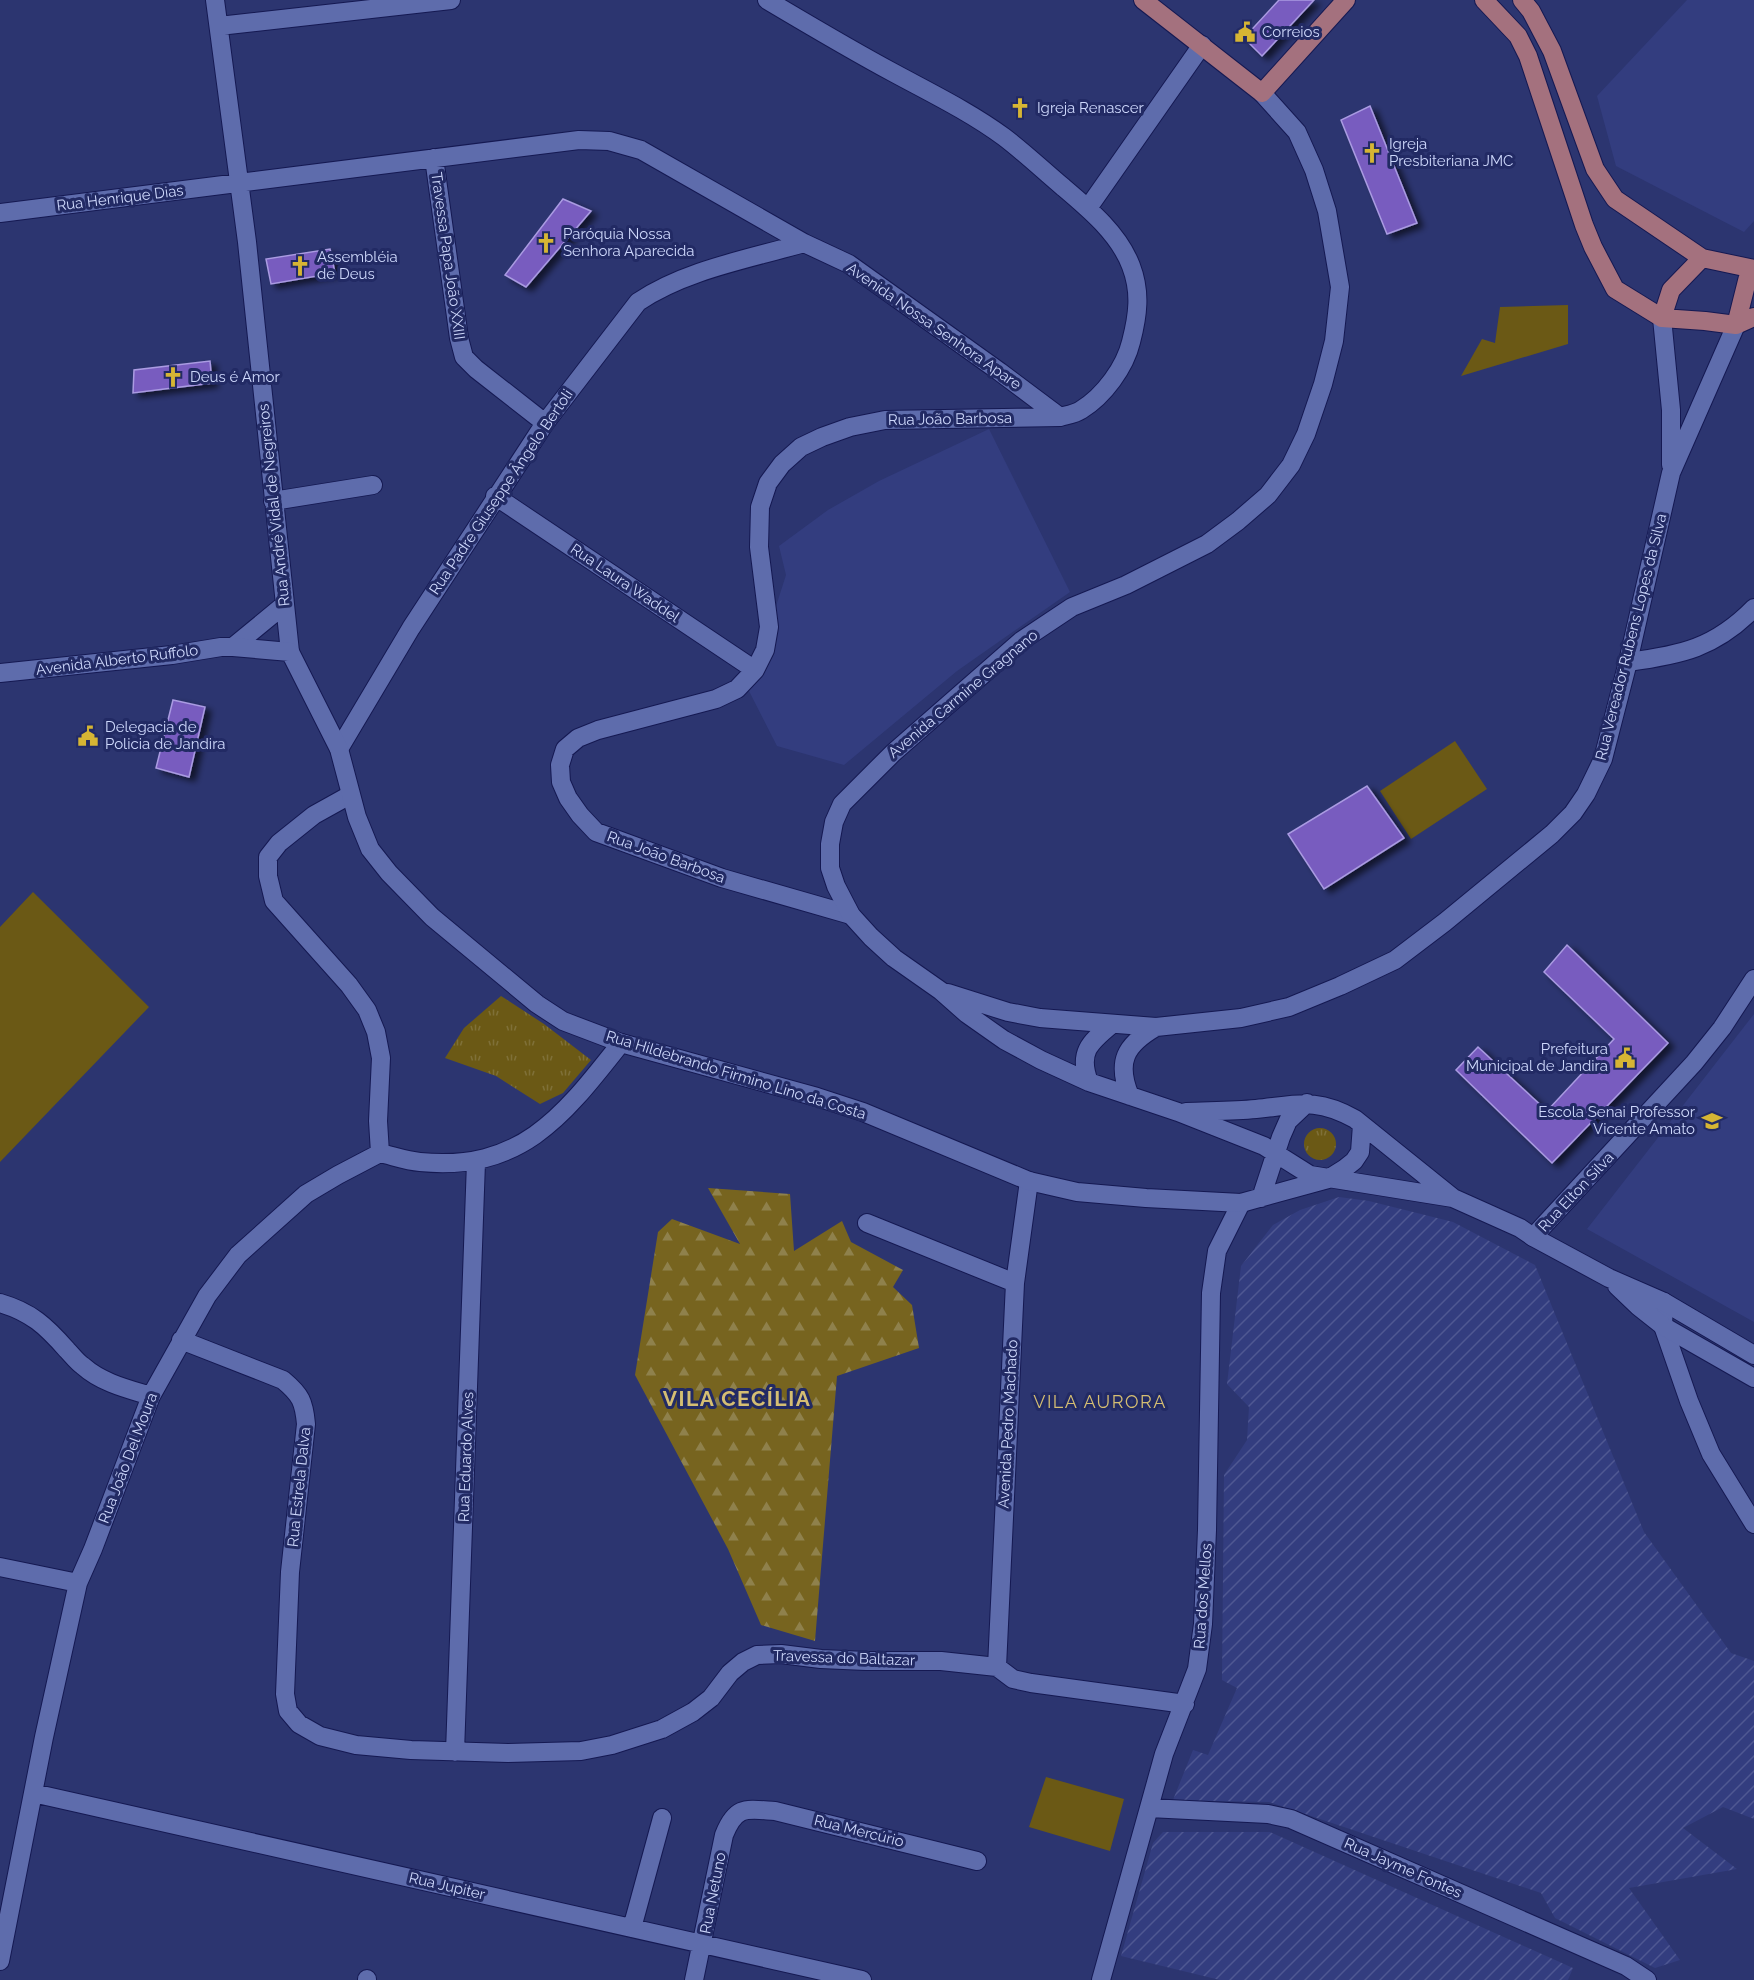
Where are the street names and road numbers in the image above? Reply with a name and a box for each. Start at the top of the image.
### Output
street label: Travessa Papa João XXIII [427,171,469,341]
street label: Rua Henrique Dias [55,181,185,215]
street label: Avenida Nossa Senhora Apare [843,259,1025,393]
street label: Rua Padre Giuseppe Ângelo Bertoli [425,386,577,598]
street label: Rua André Vidal de Negreiros [254,403,294,607]
street label: Rua João Barbosa [888,409,1012,429]
street label: Rua Vereador Rubens Lopes da Silva [1592,512,1670,762]
street label: Rua Laura Waddel [567,540,684,627]
street label: Avenida Carmine Gragnano [885,626,1041,762]
street label: Avenida Alberto Ruffolo [35,641,199,679]
street label: Rua João Barbosa [605,827,727,887]
street label: Rua Hildebrando Firmino Lino da Costa [604,1027,868,1123]
street label: Rua Elton Silva [1535,1148,1617,1236]
street label: Avenida Pedro Machado [995,1339,1021,1509]
street label: Rua João Del Moura [95,1390,161,1526]
street label: Rua Eduardo Alves [455,1392,477,1522]
street label: Rua Estrela Dalva [284,1426,314,1548]
street label: Rua dos Mellos [1190,1542,1216,1650]
street label: Travessa do Baltazar [773,1647,916,1670]
street label: Rua Mercúrio [812,1811,906,1851]
street label: Rua Jayme Fontes [1341,1834,1465,1902]
street label: Rua Netuno [696,1851,730,1935]
street label: Rua Jupiter [407,1868,488,1904]

